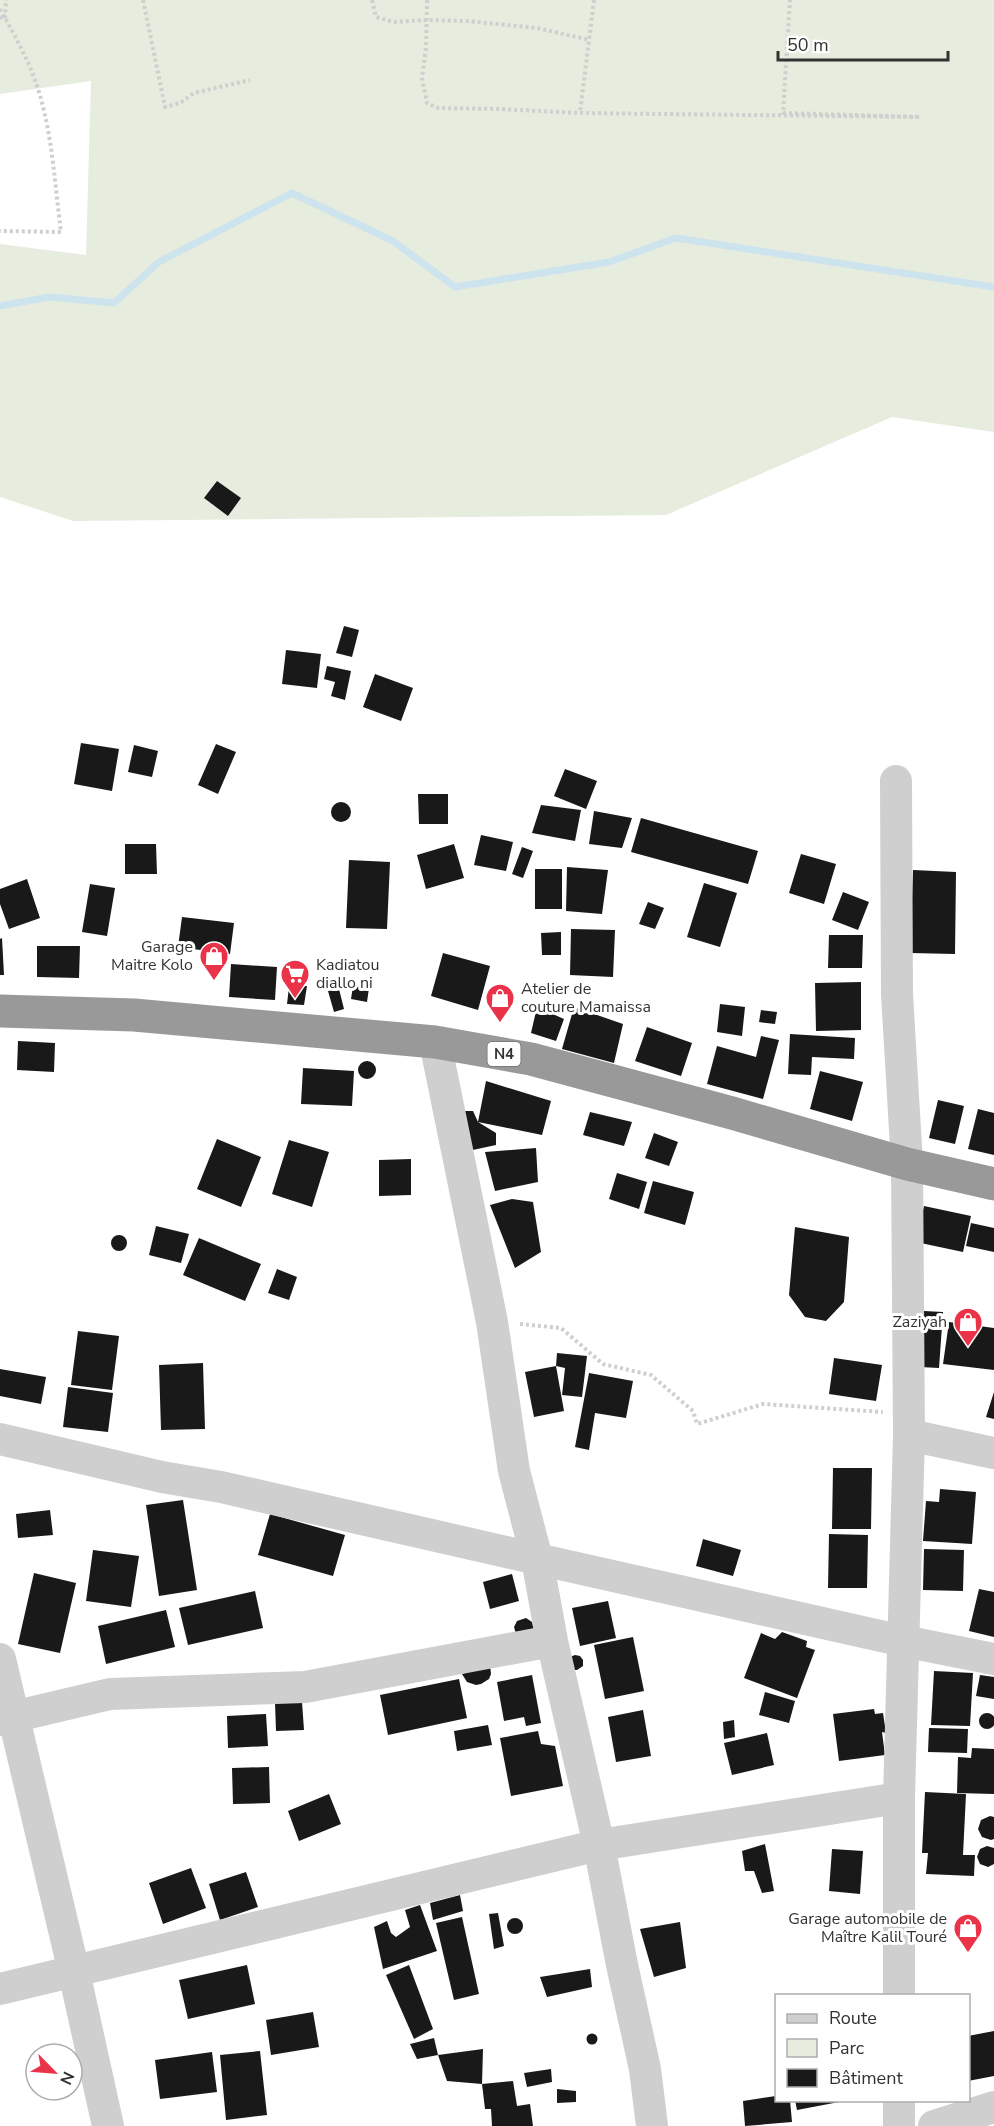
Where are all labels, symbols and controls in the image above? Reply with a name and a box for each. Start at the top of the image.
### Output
scale bar [778,24,948,62]
text: 50 m [787,33,829,57]
place label: Garage Maitre Kolo [111,936,193,976]
shop icon: Garage Maitre Kolo [198,940,230,982]
place label: Kadiatou diallo ni [316,954,379,994]
supermarket icon: Kadiatou diallo ni [279,958,311,1000]
place label: Atelier de couture Mamaissa [521,978,651,1018]
shop icon: Atelier de couture Mamaissa [484,982,516,1024]
road number: N4 [488,1042,520,1066]
shop icon: Zaziyah [952,1306,984,1348]
place label: Zaziyah [893,1311,947,1333]
place label: Garage automobile de Maître Kalil Touré [788,1908,947,1948]
shop icon: Garage automobile de Maître Kalil Touré [952,1912,984,1954]
legend [775,1994,970,2102]
text: Route [829,2006,877,2030]
text: Parc [829,2036,864,2060]
north arrow [24,2042,84,2102]
text: Bâtiment [829,2066,903,2090]
text: N [54,2068,79,2088]

